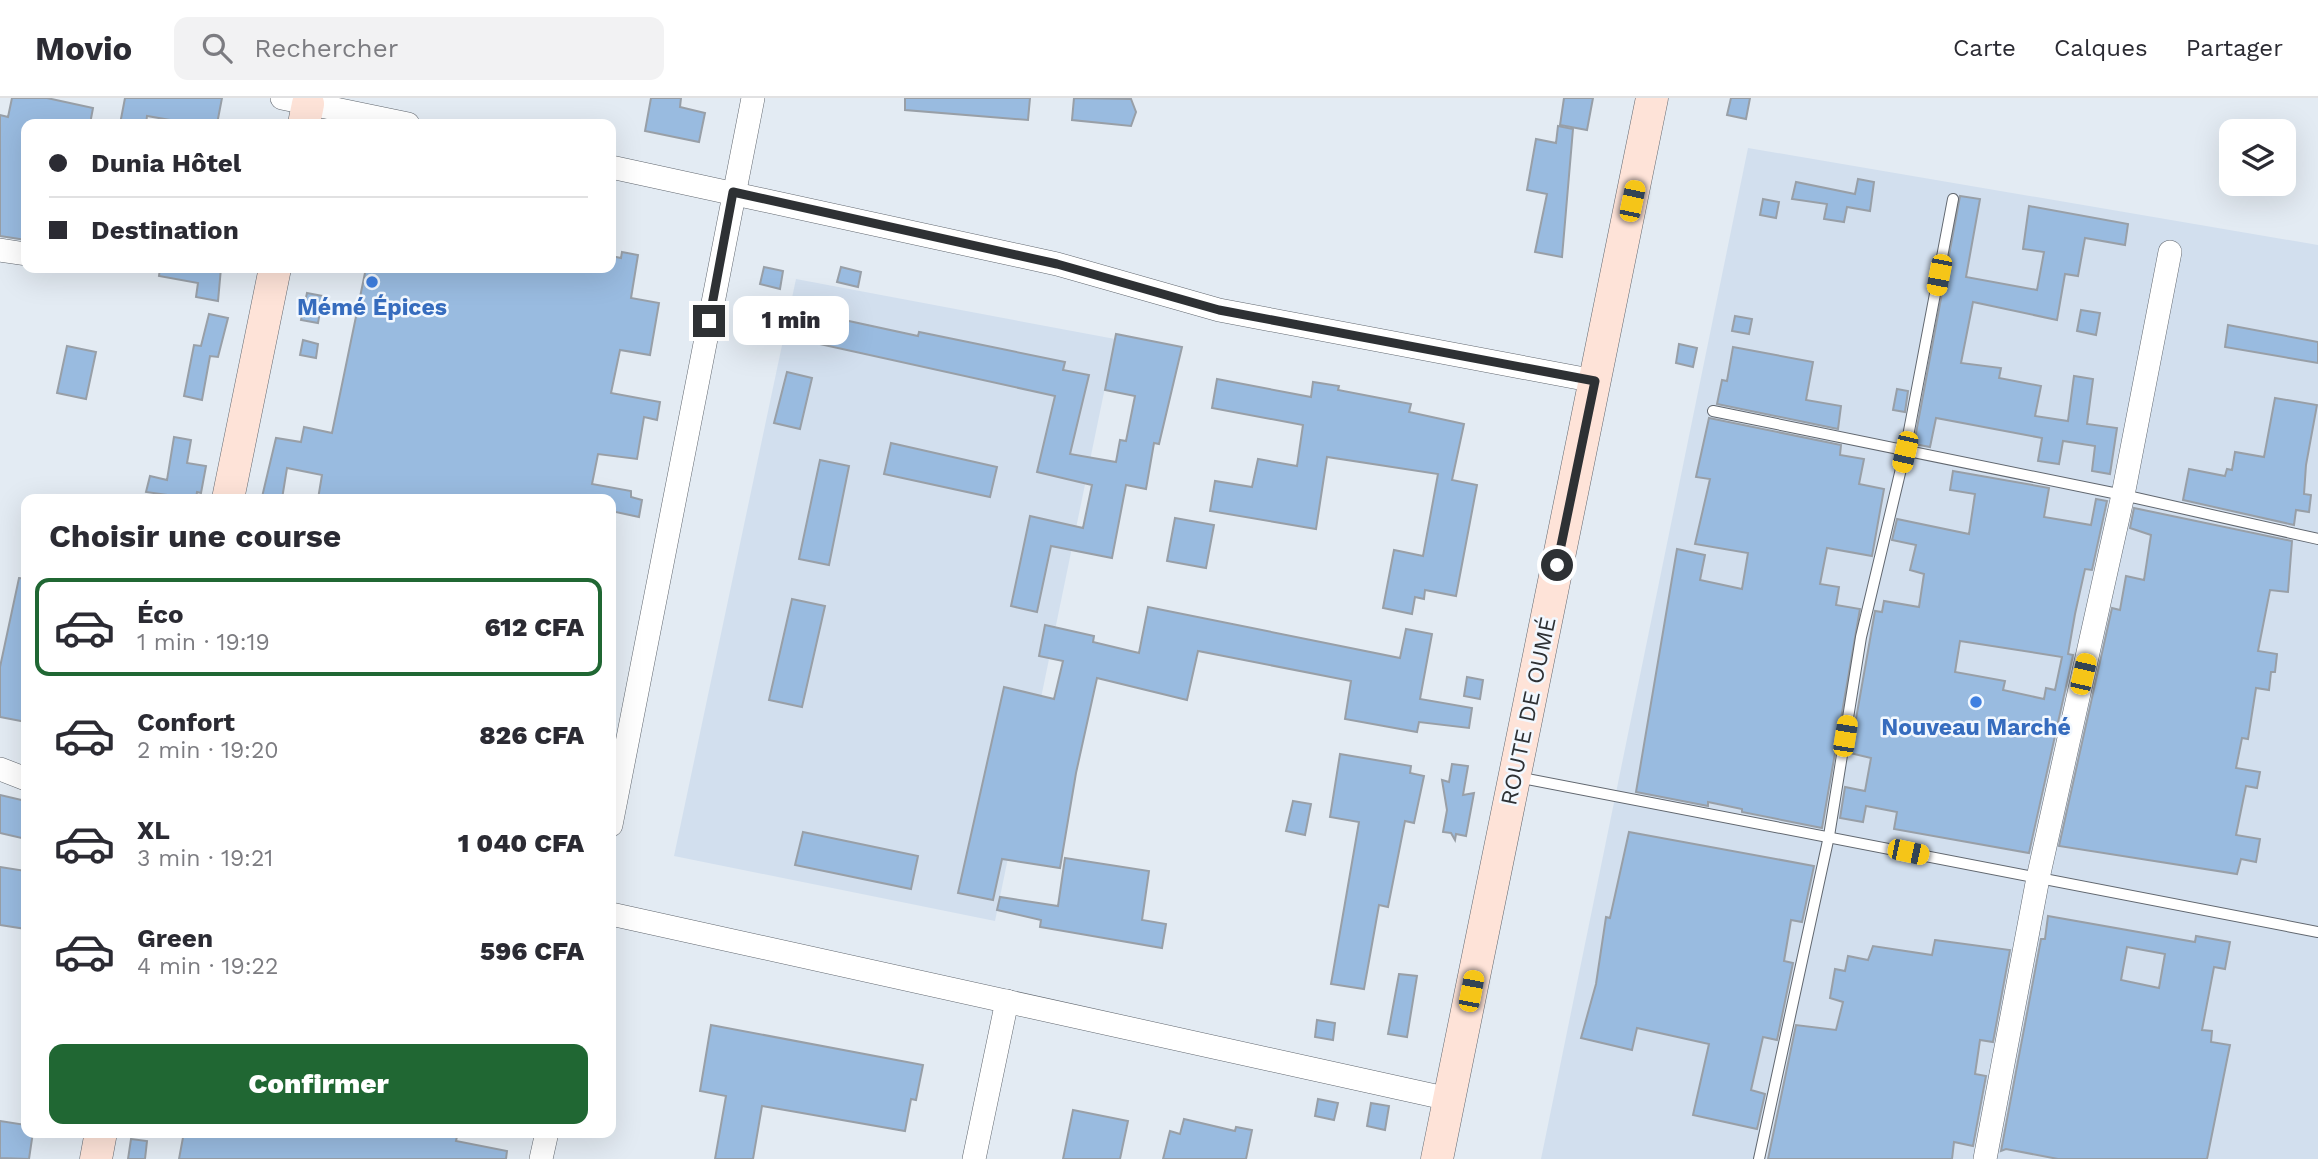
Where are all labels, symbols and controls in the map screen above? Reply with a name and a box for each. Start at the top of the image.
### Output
search box [174,17,664,80]
text: Movio [35,29,132,68]
icon: search [198,29,236,67]
text: Rechercher [254,33,398,63]
text: Carte [1953,34,2016,62]
text: Calques [2054,34,2148,62]
text: Partager [2186,34,2283,62]
map controls [2219,119,2296,196]
button: layers [2219,119,2296,196]
text: Dunia Hôtel [91,148,241,178]
car [1618,178,1647,224]
text: Destination [91,215,239,245]
car [1925,252,1954,298]
marker: Mémé Épices [364,274,380,290]
place label: Mémé Épices [297,294,447,321]
callout: 1 min [734,296,849,346]
route end [693,305,725,337]
text: 1 min [761,307,821,334]
car [1891,429,1920,475]
text: Choisir une course [49,517,341,555]
route start [1541,549,1573,581]
icon: car [53,596,116,659]
text: Éco [137,599,184,629]
text: 612 CFA [485,612,584,642]
street label: ROUTE DE OUMÉ [1495,614,1562,808]
text: 1 min · 19:19 [137,629,270,656]
car [2069,651,2098,697]
marker: Nouveau Marché [1968,694,1984,710]
icon: car [53,704,116,767]
text: Confort [137,707,235,737]
car [1832,714,1859,758]
place label: Nouveau Marché [1881,714,2071,741]
text: 826 CFA [479,720,584,750]
text: 2 min · 19:20 [137,737,279,764]
icon: car [53,812,116,875]
text: XL [137,815,170,845]
text: 1 040 CFA [458,828,584,858]
car [1886,837,1931,867]
text: 3 min · 19:21 [137,845,273,872]
icon: car [53,920,116,983]
text: Green [137,923,213,953]
text: 596 CFA [480,936,584,966]
text: 4 min · 19:22 [137,953,278,980]
car [1457,968,1486,1014]
button: Confirmer [49,1044,588,1124]

